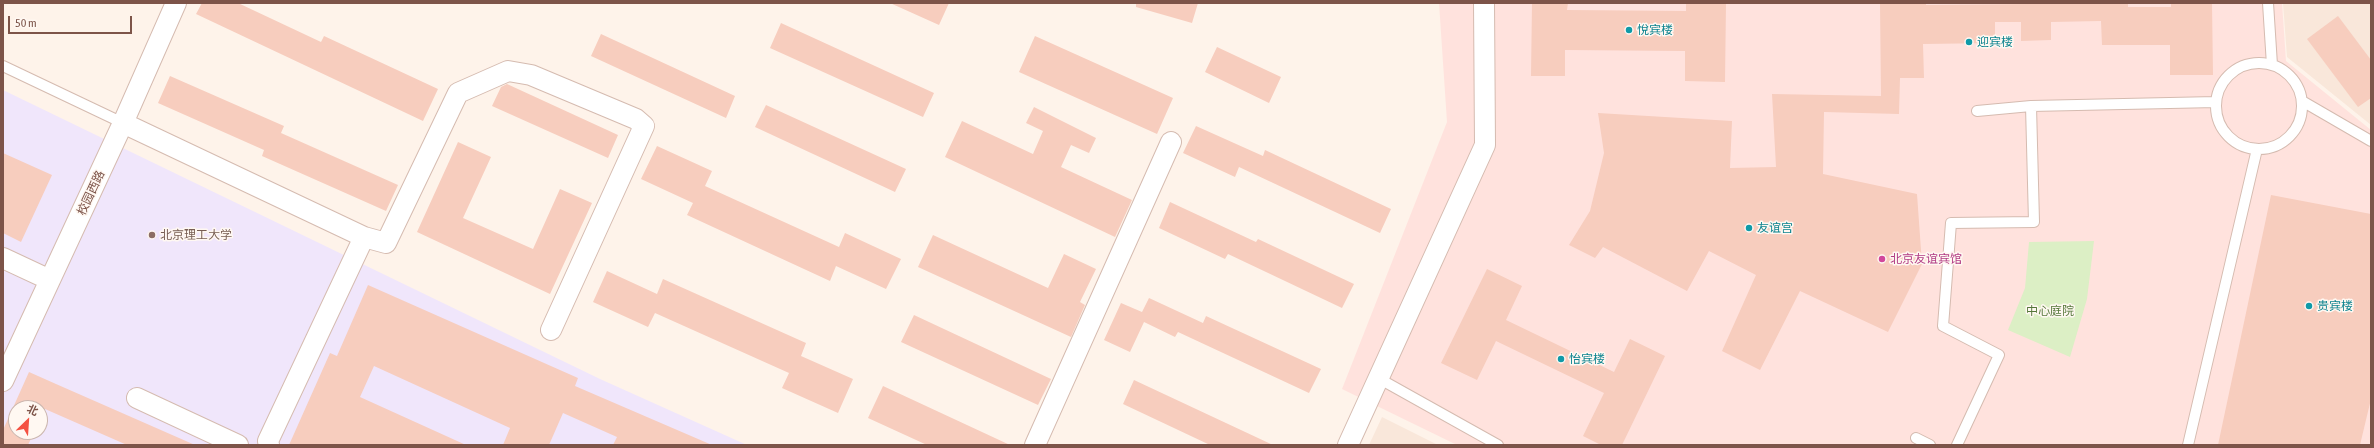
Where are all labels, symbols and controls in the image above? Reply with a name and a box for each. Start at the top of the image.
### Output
scale bar [10,8,134,34]
text: 50 m [15,16,37,30]
place label: 悅宾楼 [1637,23,1673,37]
marker: 悅宾楼 [1624,25,1634,35]
place label: 迎宾楼 [1977,35,2013,49]
marker: 迎宾楼 [1964,37,1974,47]
street label: 校园西路 [74,168,108,218]
place label: 友谊宫 [1757,221,1793,235]
marker: 友谊宫 [1744,223,1754,233]
place label: 北京理工大学 [160,228,232,242]
marker: 北京理工大学 [147,230,157,240]
place label: 北京友谊宾馆 [1890,252,1962,266]
marker: 北京友谊宾馆 [1877,254,1887,264]
place label: 贵宾楼 [2317,299,2353,313]
marker: 贵宾楼 [2304,301,2314,311]
park label: 中心庭院 [2026,304,2074,318]
place label: 怡宾楼 [1569,352,1605,366]
marker: 怡宾楼 [1556,354,1566,364]
north arrow [8,400,48,440]
text: 北 [25,402,40,418]

